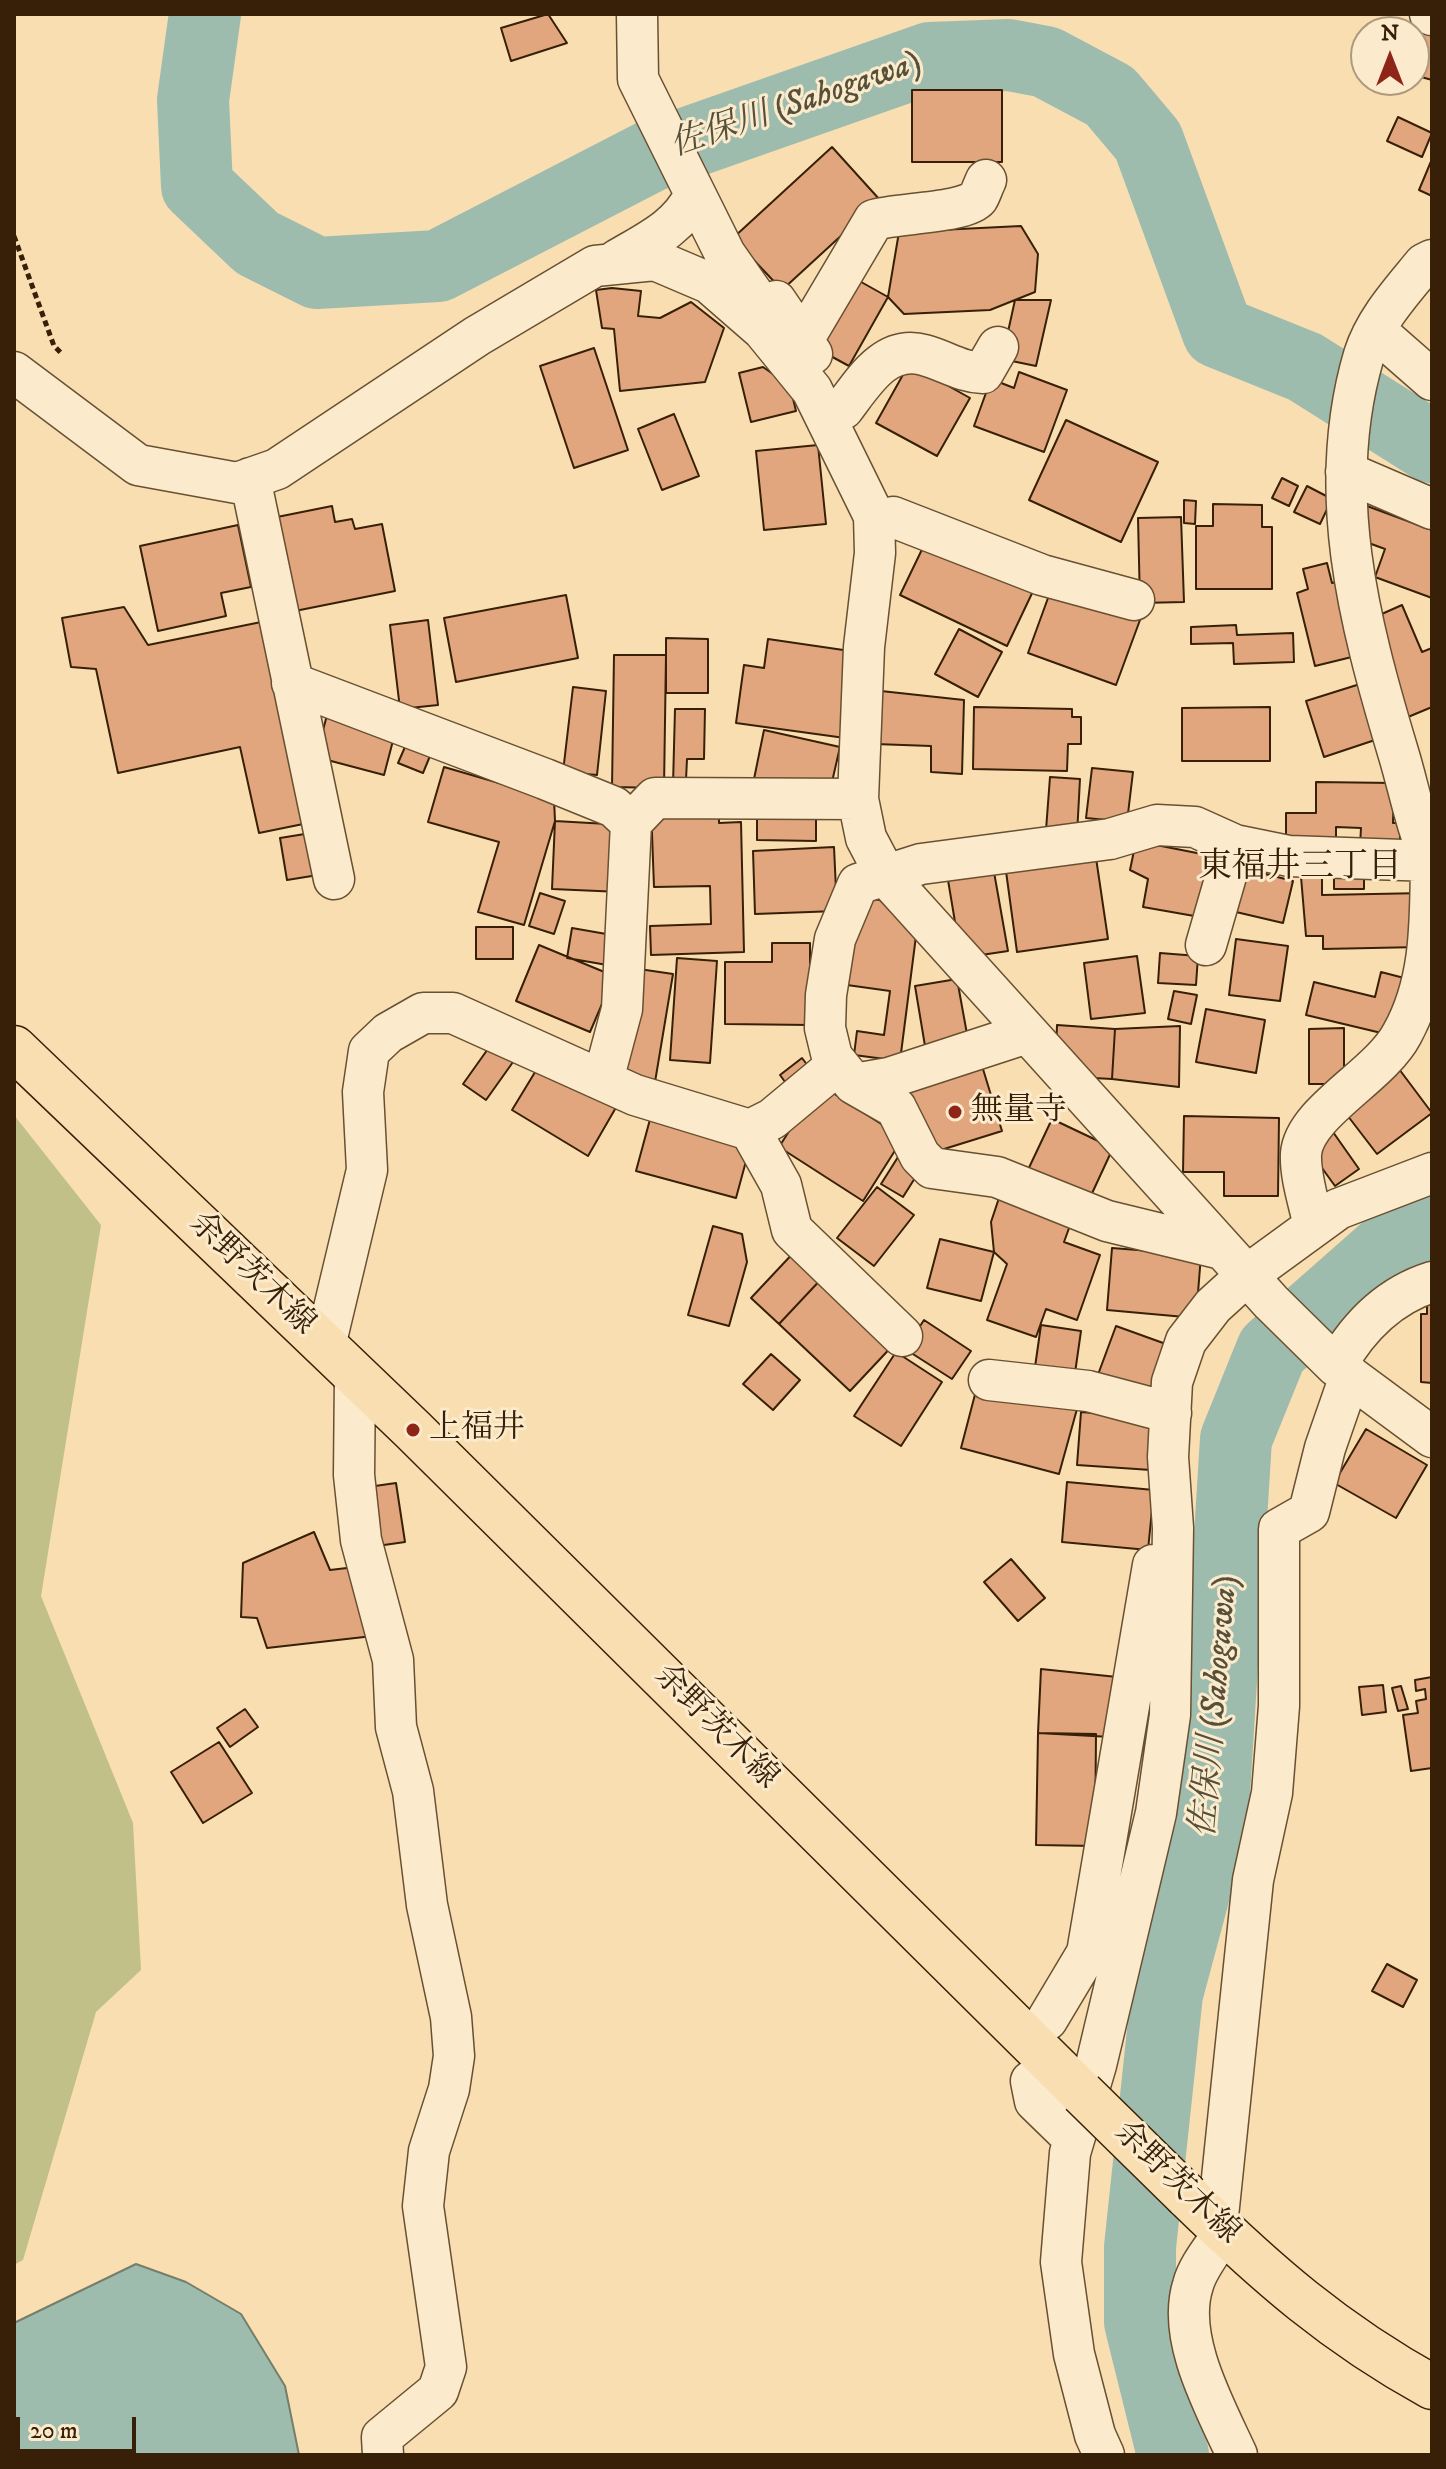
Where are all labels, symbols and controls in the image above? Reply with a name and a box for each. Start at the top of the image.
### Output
north arrow [1350,16,1430,96]
text: N [1381,20,1399,47]
water label: 佐保川 (Sahogawa) [666,44,926,168]
district label: 東福井三丁目 [1198,849,1402,889]
place label: 無量寺 [971,1093,1067,1131]
marker: 無量寺 [946,1103,964,1121]
street label: 余野茨木線 [180,1206,322,1344]
place label: 上福井 [429,1411,525,1449]
marker: 上福井 [404,1421,422,1439]
water label: 佐保川 (Sahogawa) [1185,1575,1249,1839]
street label: 余野茨木線 [645,1658,785,1798]
street label: 余野茨木線 [1105,2115,1247,2253]
scale bar [20,2401,140,2451]
text: 20 m [30,2416,78,2446]

